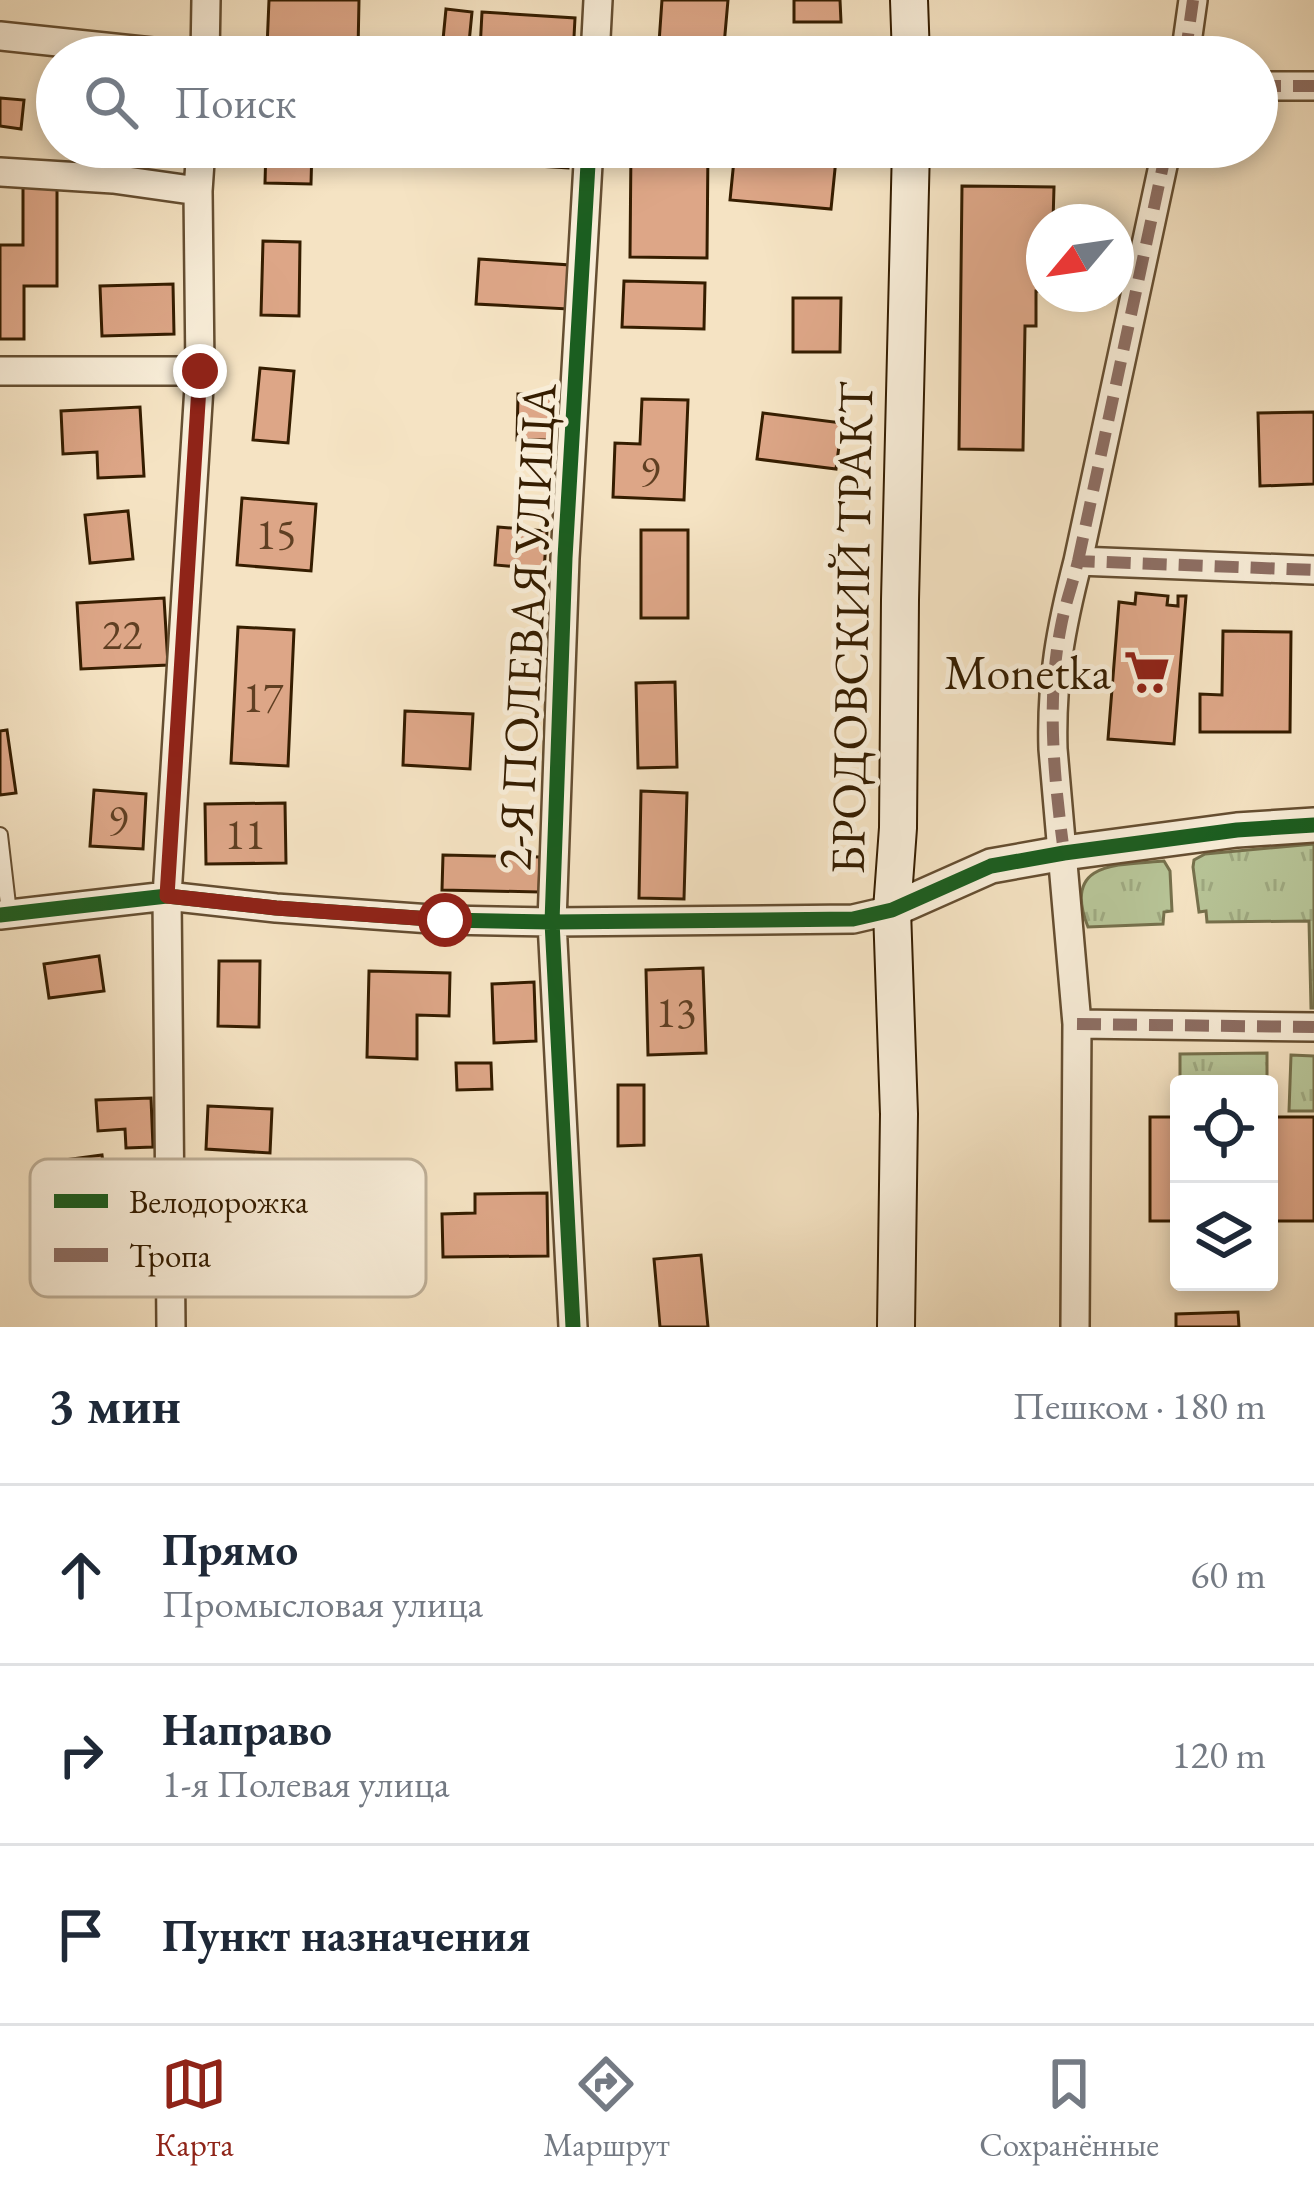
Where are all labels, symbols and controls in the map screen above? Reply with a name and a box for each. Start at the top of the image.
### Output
search box [36,36,1278,168]
icon: search [78,69,144,135]
text: Поиск [174,73,296,131]
north arrow [1026,204,1134,312]
route end [173,344,227,398]
street label: БРОДОВСКИЙ ТРАКТ [816,380,886,875]
street label: 2-Я ПОЛЕВАЯ УЛИЦА [482,381,570,872]
house number: 9 [640,444,660,499]
house number: 15 [256,507,296,562]
house number: 22 [102,607,142,662]
place label: Monetka [944,641,1112,703]
supermarket icon: Monetka [1122,647,1172,697]
house number: 17 [243,670,284,725]
house number: 9 [108,793,128,848]
house number: 11 [225,807,265,862]
route start [418,893,472,947]
house number: 13 [656,985,696,1040]
map controls [1170,1075,1278,1291]
button: locate [1170,1075,1278,1183]
legend [30,1159,426,1297]
text: Велодорожка [129,1180,309,1223]
button: layers [1170,1183,1278,1291]
text: Тропа [129,1234,212,1277]
text: 3 мин [48,1372,181,1438]
text: Пешком · 180 m [1013,1380,1266,1431]
text: Прямо [162,1520,298,1578]
icon: ahead [48,1542,114,1608]
text: 60 m [1190,1549,1266,1600]
text: Промысловая улица [162,1578,483,1629]
text: Направо [162,1700,332,1758]
icon: right [48,1722,114,1788]
text: 120 m [1172,1729,1266,1780]
text: 1-я Полевая улица [162,1758,450,1809]
icon: arrive [48,1902,114,1968]
text: Пункт назначения [162,1906,531,1964]
tab: Карта [155,2051,234,2166]
tab: Маршрут [543,2051,670,2166]
tab: Сохранённые [979,2051,1159,2166]

